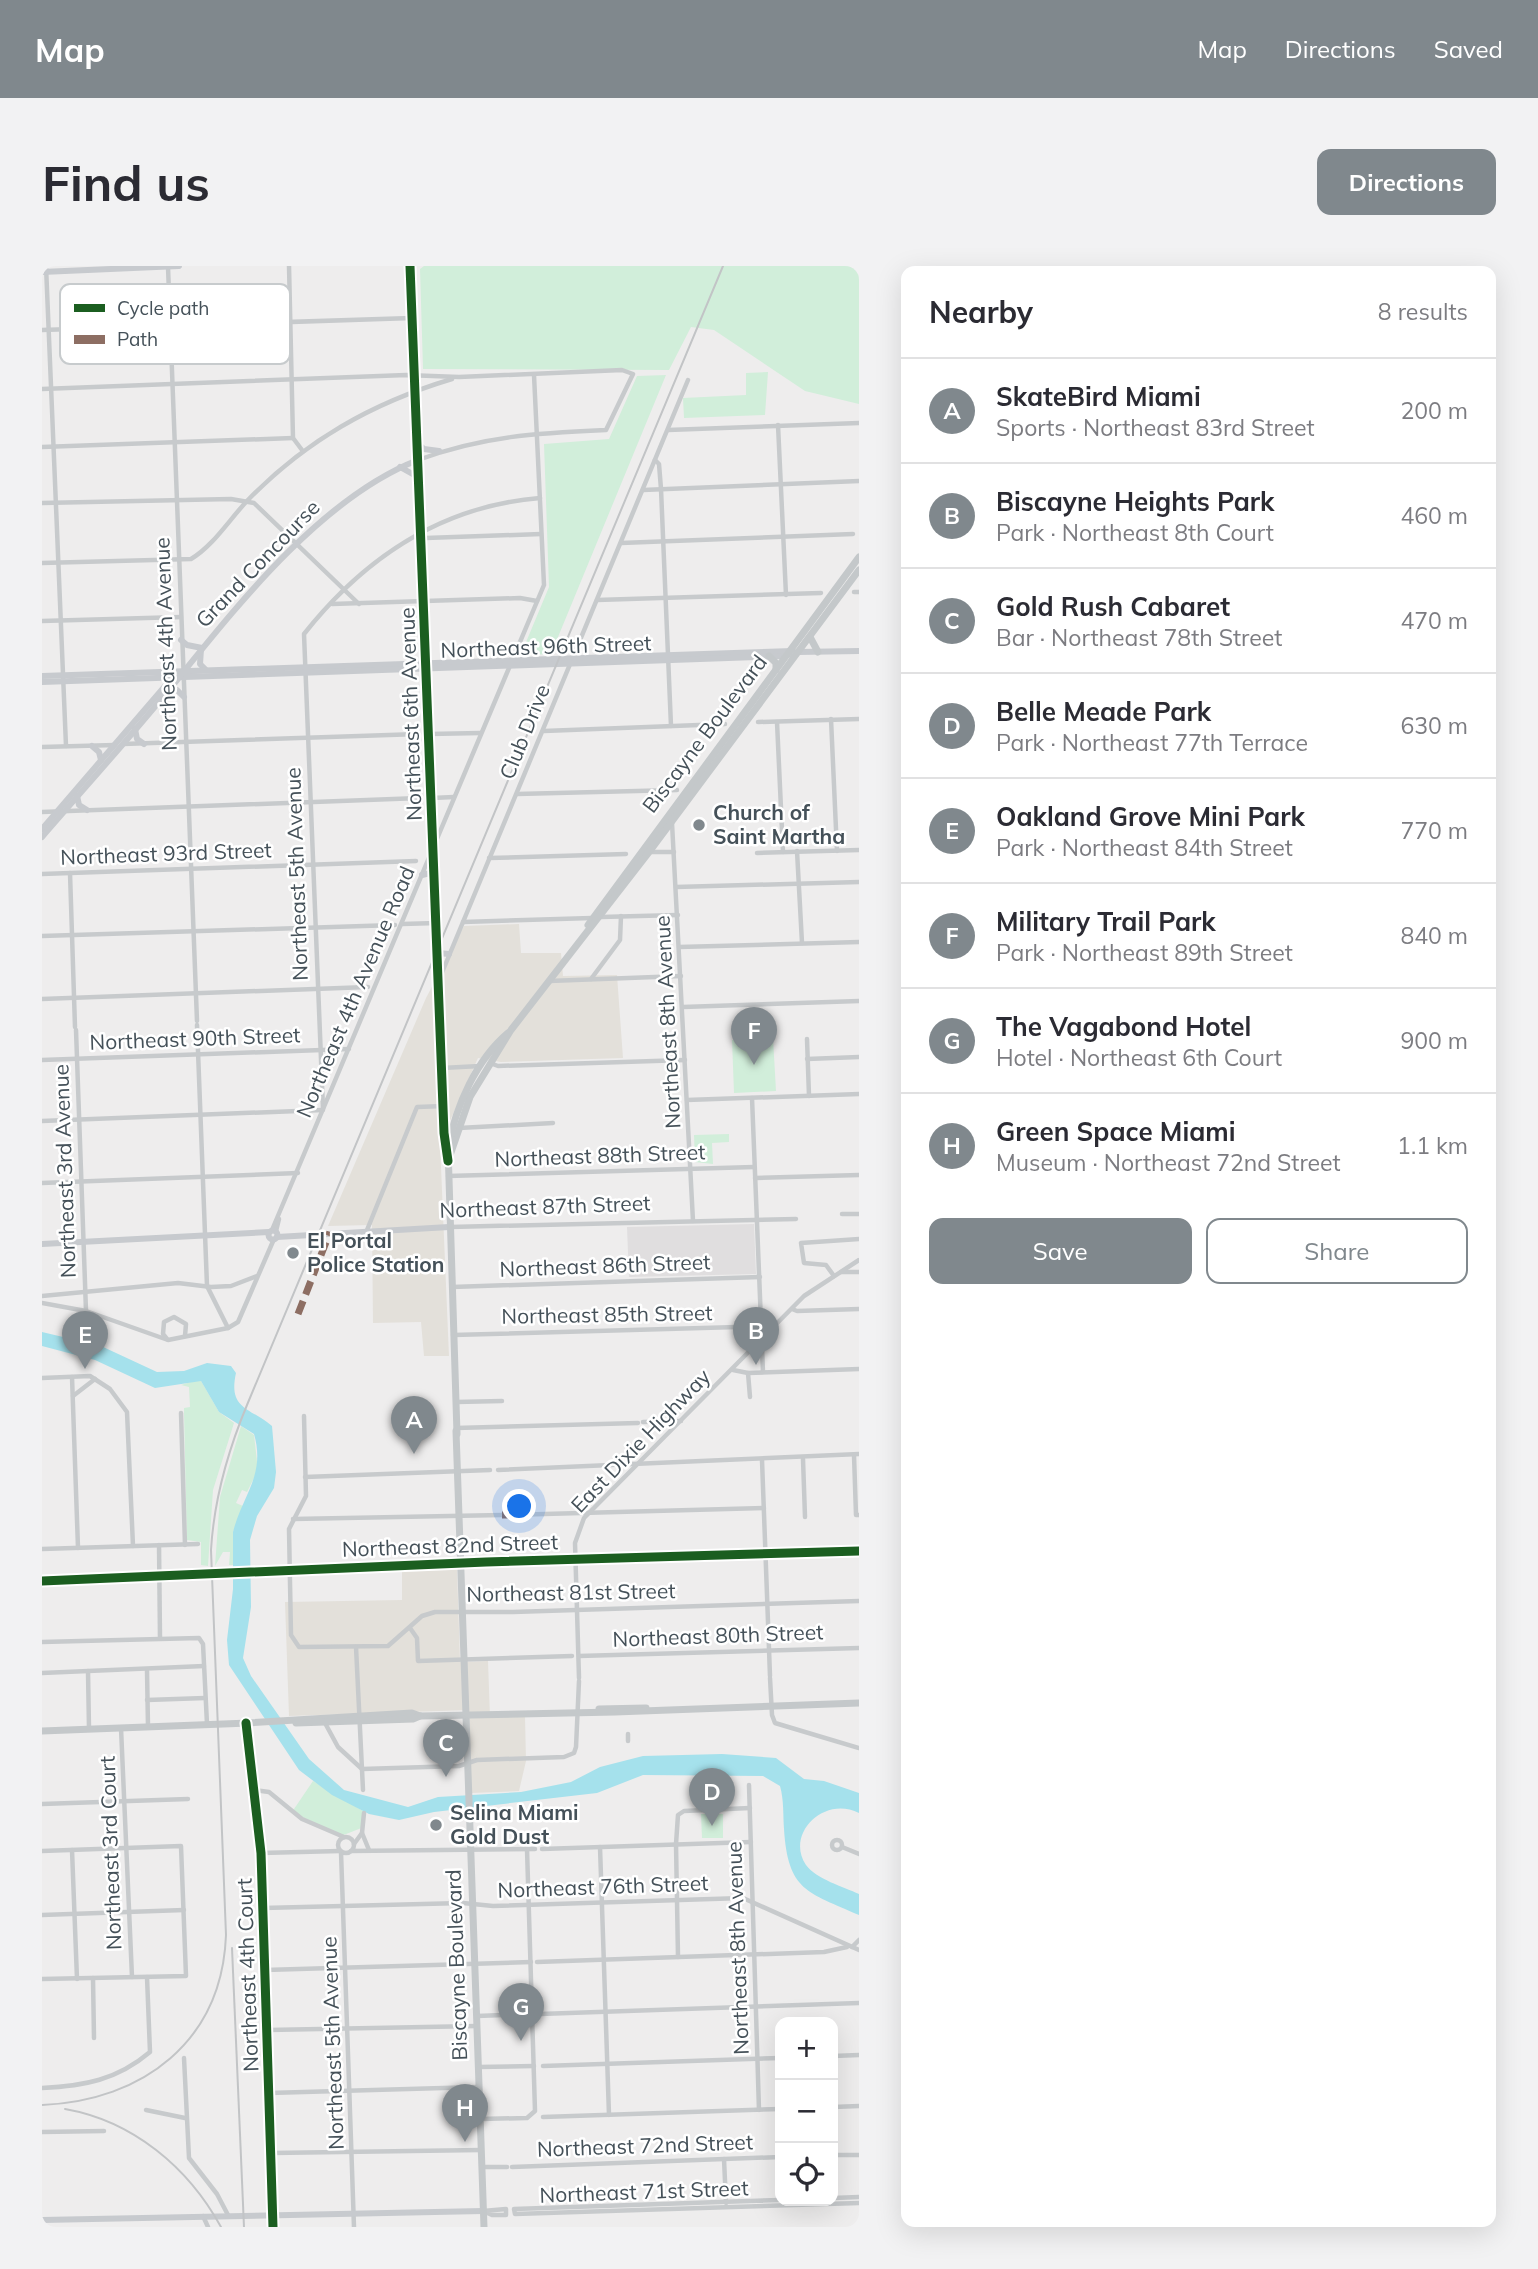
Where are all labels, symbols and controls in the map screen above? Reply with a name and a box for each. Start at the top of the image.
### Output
text: Map [35,29,105,70]
text: Map [1197,34,1247,64]
text: Directions [1285,34,1396,64]
text: Saved [1434,34,1503,64]
button: Directions [1317,149,1496,215]
text: Find us [42,152,210,213]
legend [60,284,290,364]
text: Nearby [929,293,1033,331]
text: Cycle path [117,296,209,320]
text: 8 results [1378,297,1468,326]
text: Path [117,327,158,351]
text: SkateBird Miami [996,380,1201,413]
text: A [943,396,961,425]
text: 200 m [1400,396,1468,425]
text: Sports · Northeast 83rd Street [996,413,1315,442]
text: Biscayne Heights Park [996,485,1274,518]
street label: Grand Concourse [190,494,325,633]
text: B [944,501,960,530]
text: 460 m [1400,501,1468,530]
text: Park · Northeast 8th Court [996,518,1274,547]
street label: Northeast 4th Avenue [148,537,182,751]
text: Gold Rush Cabaret [996,590,1230,623]
text: C [944,606,960,635]
text: 470 m [1400,606,1468,635]
street label: Northeast 6th Avenue [393,607,427,821]
text: Bar · Northeast 78th Street [996,623,1282,652]
street label: Northeast 96th Street [440,629,652,663]
street label: Biscayne Boulevard [636,649,772,818]
street label: Club Drive [493,680,555,783]
text: Belle Meade Park [996,695,1211,728]
text: D [943,711,961,740]
text: 630 m [1400,711,1468,740]
text: Park · Northeast 77th Terrace [996,728,1308,757]
street label: Northeast 5th Avenue [279,767,313,981]
place label: Church of Saint Martha [713,799,845,849]
text: Oakland Grove Mini Park [996,800,1305,833]
text: E [945,816,959,845]
text: 770 m [1400,816,1468,845]
marker: Church of Saint Martha [691,817,707,833]
text: Park · Northeast 84th Street [996,833,1293,862]
street label: Northeast 93rd Street [60,836,272,870]
street label: Northeast 4th Avenue Road [290,862,420,1121]
text: Military Trail Park [996,905,1216,938]
street label: Northeast 8th Avenue [648,915,686,1129]
text: F [945,921,959,950]
text: 840 m [1400,921,1468,950]
text: Park · Northeast 89th Street [996,938,1293,967]
pin: F [731,1007,777,1065]
text: The Vagabond Hotel [996,1010,1251,1043]
street label: Northeast 90th Street [89,1021,301,1055]
text: G [943,1026,961,1055]
text: 900 m [1400,1026,1468,1055]
text: Hotel · Northeast 6th Court [996,1043,1282,1072]
street label: Northeast 3rd Avenue [47,1064,81,1278]
text: Green Space Miami [996,1115,1235,1148]
text: H [943,1131,961,1160]
text: 1.1 km [1397,1131,1468,1160]
street label: Northeast 88th Street [494,1138,706,1172]
text: Museum · Northeast 72nd Street [996,1148,1341,1177]
street label: Northeast 87th Street [439,1189,651,1223]
button: Save [929,1218,1192,1284]
button: Share [1206,1218,1468,1284]
place label: El Portal Police Station [307,1227,444,1277]
marker: El Portal Police Station [285,1245,301,1261]
street label: Northeast 86th Street [499,1248,711,1282]
street label: Northeast 85th Street [501,1299,713,1329]
pin: B [733,1307,779,1365]
pin: E [62,1311,108,1369]
street label: East Dixie Highway [565,1363,715,1517]
pin: A [391,1396,437,1454]
your location [502,1489,536,1523]
street label: Northeast 82nd Street [341,1528,559,1562]
street label: Northeast 81st Street [466,1577,676,1607]
street label: Northeast 80th Street [612,1618,824,1652]
pin: C [423,1719,469,1777]
street label: Northeast 3rd Court [94,1756,126,1950]
pin: D [689,1768,735,1826]
place label: Selina Miami Gold Dust [450,1799,579,1849]
marker: Selina Miami Gold Dust [428,1817,444,1833]
street label: Northeast 8th Avenue [720,1841,754,2055]
street label: Biscayne Boulevard [440,1869,472,2061]
street label: Northeast 76th Street [497,1869,709,1903]
street label: Northeast 4th Court [231,1878,263,2072]
street label: Northeast 5th Avenue [315,1936,349,2150]
pin: G [498,1983,544,2041]
map controls [775,2017,838,2206]
button: + [775,2017,838,2080]
button: − [775,2080,838,2143]
pin: H [442,2084,488,2142]
street label: Northeast 72nd Street [536,2128,754,2162]
button: locate [775,2143,838,2206]
street label: Northeast 71st Street [539,2174,749,2208]

